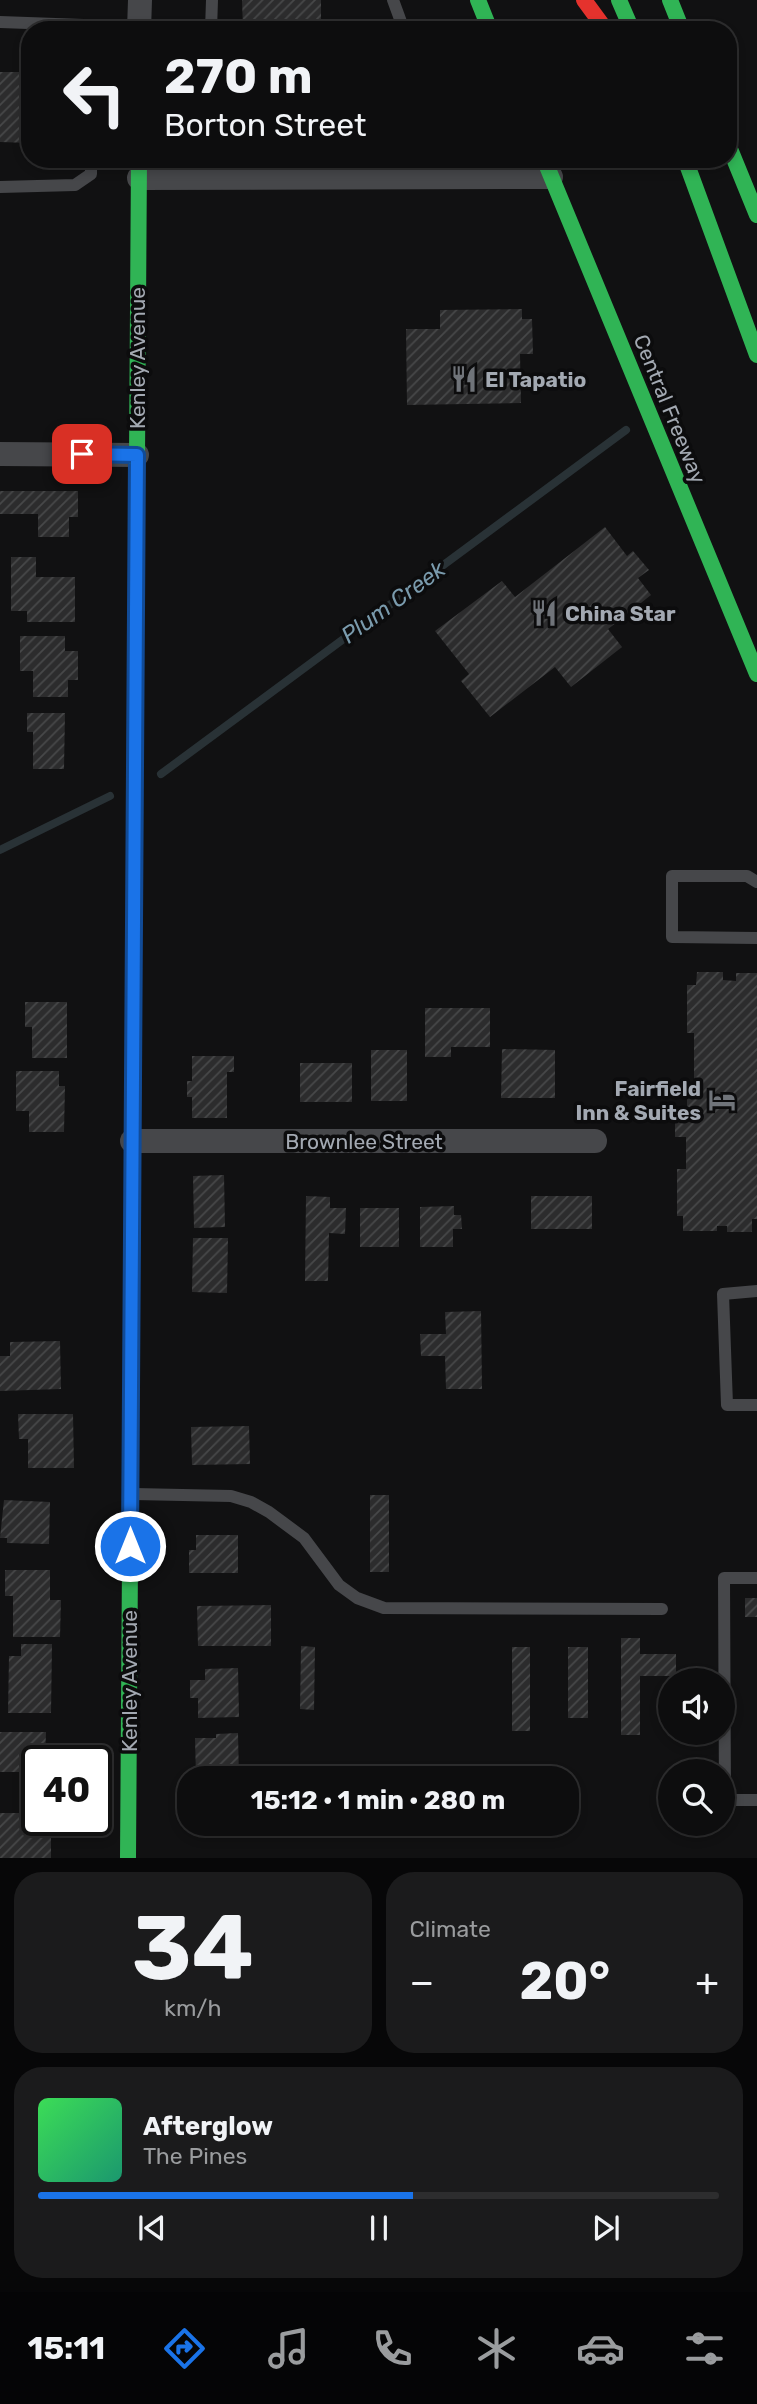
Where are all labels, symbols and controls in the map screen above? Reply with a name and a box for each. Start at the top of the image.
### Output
text: 270 m [164,47,313,105]
icon: left [49,49,140,140]
text: Borton Street [164,106,367,144]
street label: Kenley Avenue [125,287,150,429]
street label: Central Freeway [629,331,711,488]
restaurant icon: El Tapatio [449,364,479,394]
place label: El Tapatio [485,367,586,392]
pin [52,424,112,484]
icon: arrive [63,435,101,473]
water label: Plum Creek [335,554,451,649]
restaurant icon: China Star [529,598,559,628]
place label: China Star [565,601,676,626]
place label: Fairfield Inn & Suites [575,1076,701,1125]
hotel icon: Fairfield Inn & Suites [707,1085,737,1115]
street label: Brownlee Street [285,1129,443,1154]
position arrow [93,1509,167,1583]
street label: Kenley Avenue [117,1610,142,1752]
map controls [658,1668,735,1836]
button: sound [658,1668,735,1745]
speed limit sign: 40 [21,1745,112,1836]
button: search [658,1759,735,1836]
text: 15:12 · 1 min · 280 m [251,1785,505,1816]
text: 34 [132,1894,254,2002]
text: Climate [410,1915,491,1943]
text: 20° [519,1950,610,2012]
text: − [410,1959,434,2005]
text: + [695,1959,719,2005]
text: km/h [164,1994,221,2022]
text: Afterglow [143,2111,273,2142]
text: The Pines [143,2142,247,2170]
icon: previous [133,2209,171,2247]
icon: pause [360,2209,398,2247]
icon: next [587,2209,625,2247]
icon: directions [160,2324,209,2373]
icon: music [264,2324,313,2373]
icon: phone [368,2324,417,2373]
icon: climate [472,2324,521,2373]
icon: car [576,2324,625,2373]
icon: filters [680,2324,729,2373]
text: 15:11 [28,2329,105,2367]

